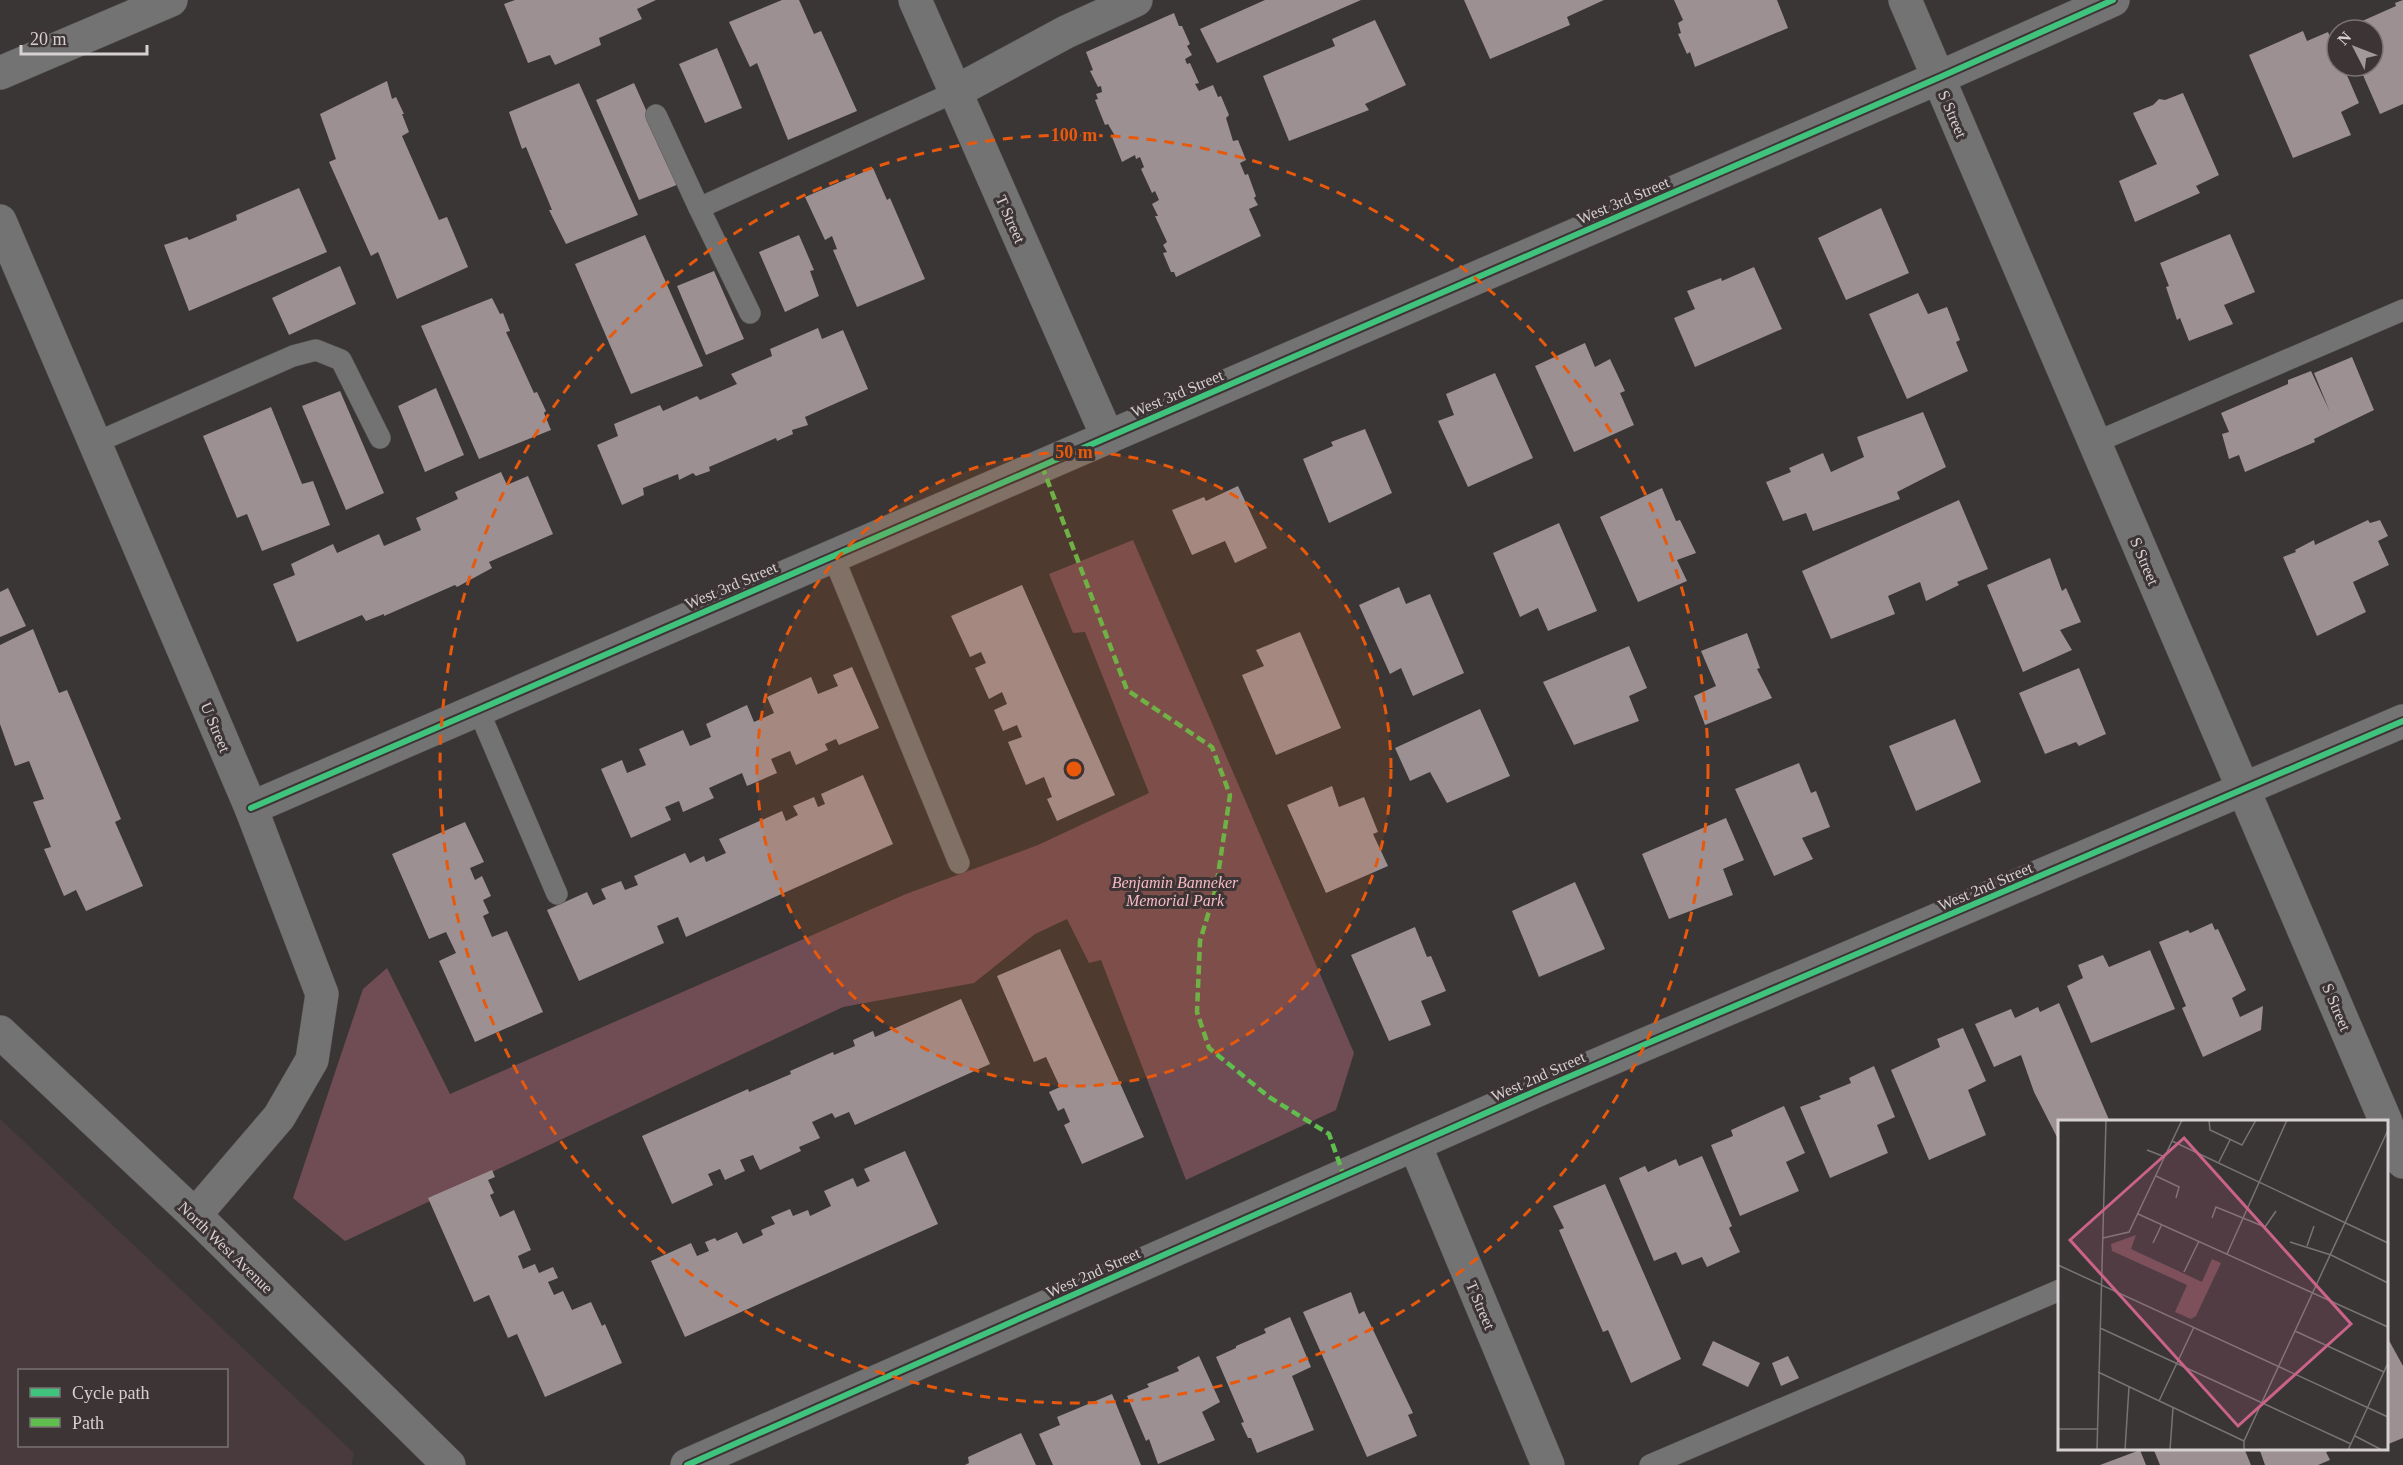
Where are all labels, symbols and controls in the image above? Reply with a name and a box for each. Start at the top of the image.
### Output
scale bar [21,18,147,56]
north arrow [2325,18,2385,78]
text: N [2334,28,2355,48]
text: 20 m [30,29,67,49]
street label: S Street [1935,88,1970,141]
text: 100 m [1051,125,1097,145]
street label: West 3rd Street [1575,173,1672,227]
street label: T Street [992,193,1029,246]
street label: West 3rd Street [1129,366,1226,420]
text: 50 m [1055,442,1093,462]
street label: S Street [2127,535,2162,588]
street label: West 3rd Street [683,558,780,612]
street label: U Street [197,700,234,755]
centre of rings [1064,759,1084,779]
street label: West 2nd Street [1935,859,2035,914]
park label: Benjamin Banneker Memorial Park [1112,874,1239,909]
street label: S Street [2319,981,2354,1034]
street label: West 2nd Street [1489,1048,1588,1105]
inset map [2058,1120,2388,1450]
street label: North West Avenue [175,1198,276,1297]
street label: West 2nd Street [1044,1244,1143,1301]
street label: T Street [1463,1278,1499,1332]
legend [18,1369,228,1447]
text: Cycle path [72,1383,149,1403]
text: Path [72,1413,104,1433]

